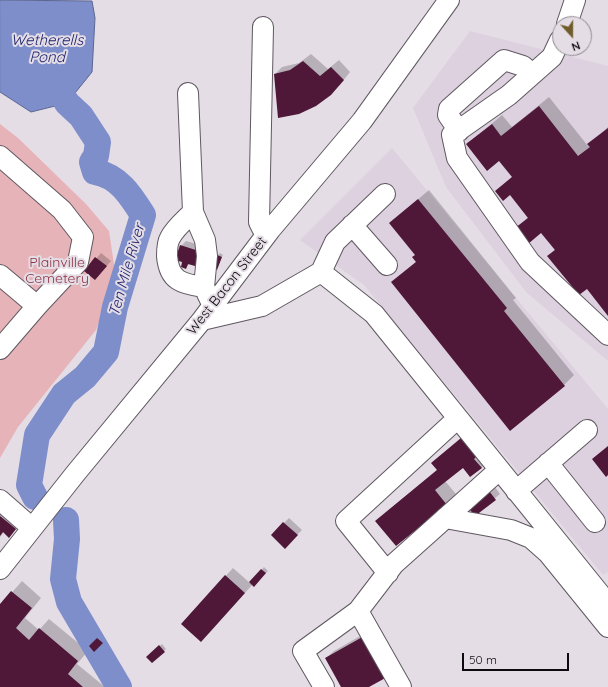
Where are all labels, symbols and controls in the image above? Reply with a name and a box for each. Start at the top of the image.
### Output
north arrow [552,16,592,56]
water label: Wetherells Pond [11,31,83,66]
text: N [570,38,582,54]
water label: Ten Mile River [105,222,149,318]
street label: West Bacon Street [183,234,271,338]
park label: Plainville Cemetery [25,255,89,288]
scale bar [464,645,571,671]
text: 50 m [469,652,497,667]

